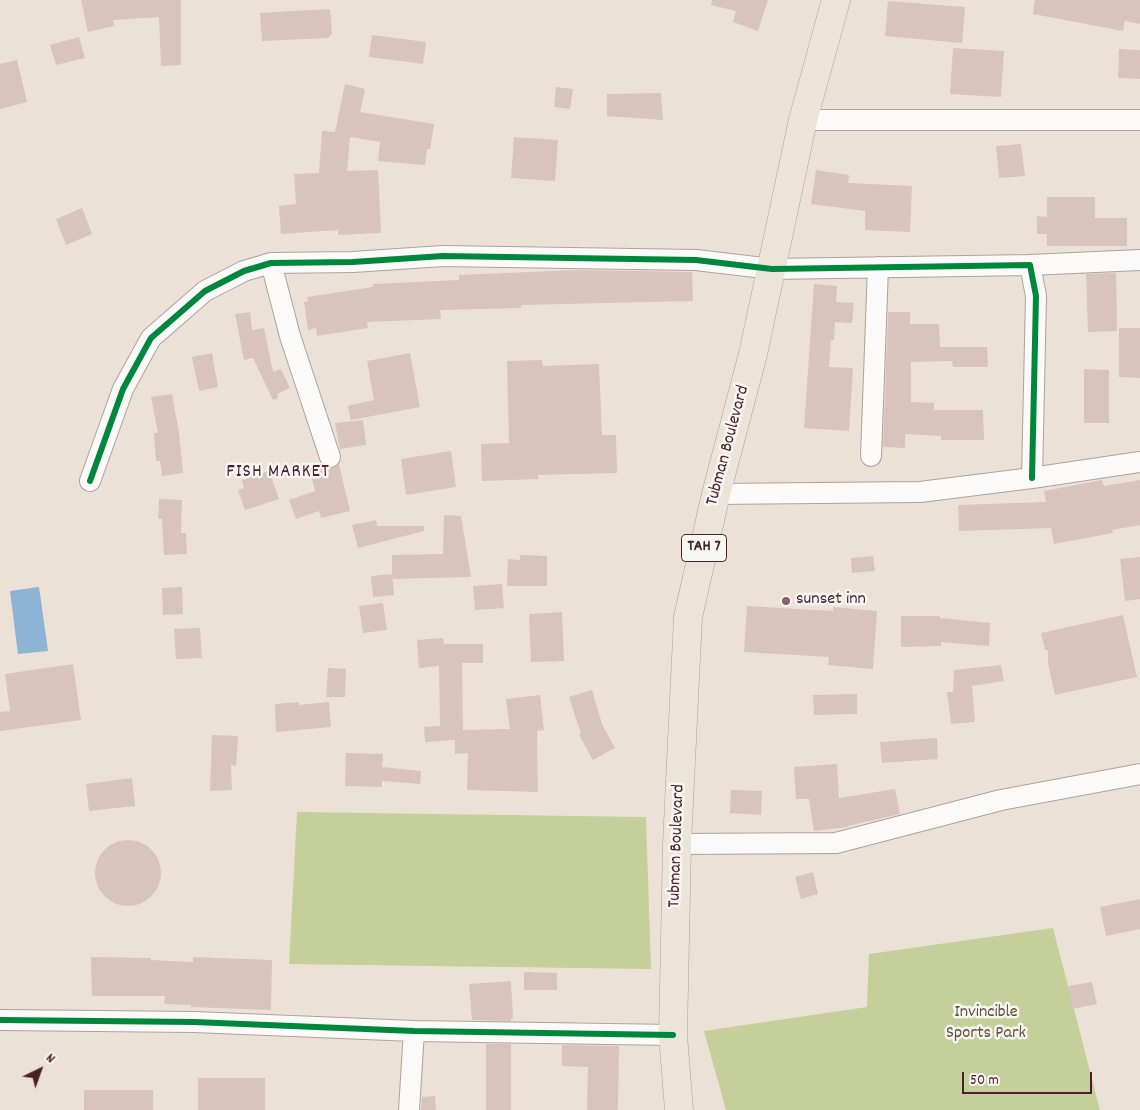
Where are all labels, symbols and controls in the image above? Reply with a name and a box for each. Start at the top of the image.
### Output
street label: Tubman Boulevard [703,384,755,508]
district label: FISH MARKET [225,462,331,484]
road number: TAH 7 [682,534,726,562]
place label: sunset inn [796,590,866,612]
marker: sunset inn [780,595,792,607]
street label: Tubman Boulevard [665,784,691,908]
park label: Invincible Sports Park [946,1003,1026,1046]
north arrow [15,1045,65,1095]
text: N [41,1049,59,1069]
scale bar [965,1062,1095,1094]
text: 50 m [970,1070,999,1092]

